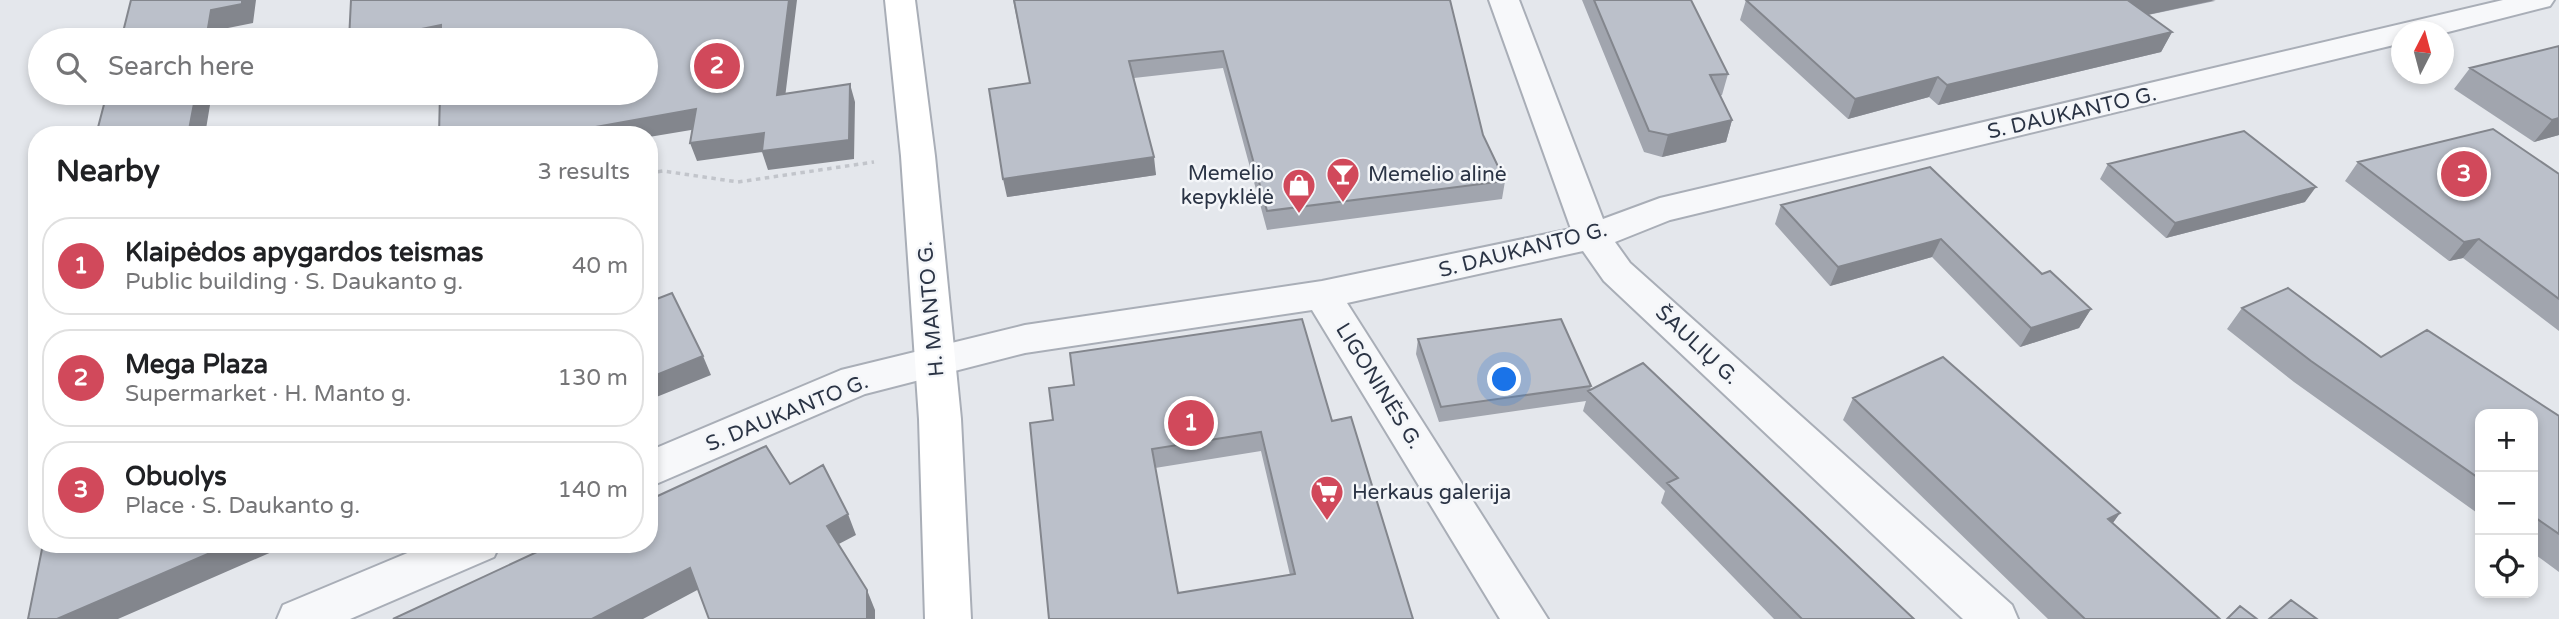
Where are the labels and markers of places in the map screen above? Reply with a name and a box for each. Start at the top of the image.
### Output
pin: 2 [694,40,740,92]
pin: 3 [2441,148,2487,200]
bar icon: Memelio alinė [1324,155,1362,204]
place label: Memelio kepyklėlė [1181,161,1274,210]
place label: Memelio alinė [1368,162,1507,187]
shop icon: Memelio kepyklėlė [1280,166,1318,215]
pin: 1 [1168,397,1214,449]
supermarket icon: Herkaus galerija [1308,473,1346,522]
place label: Herkaus galerija [1352,480,1511,505]

